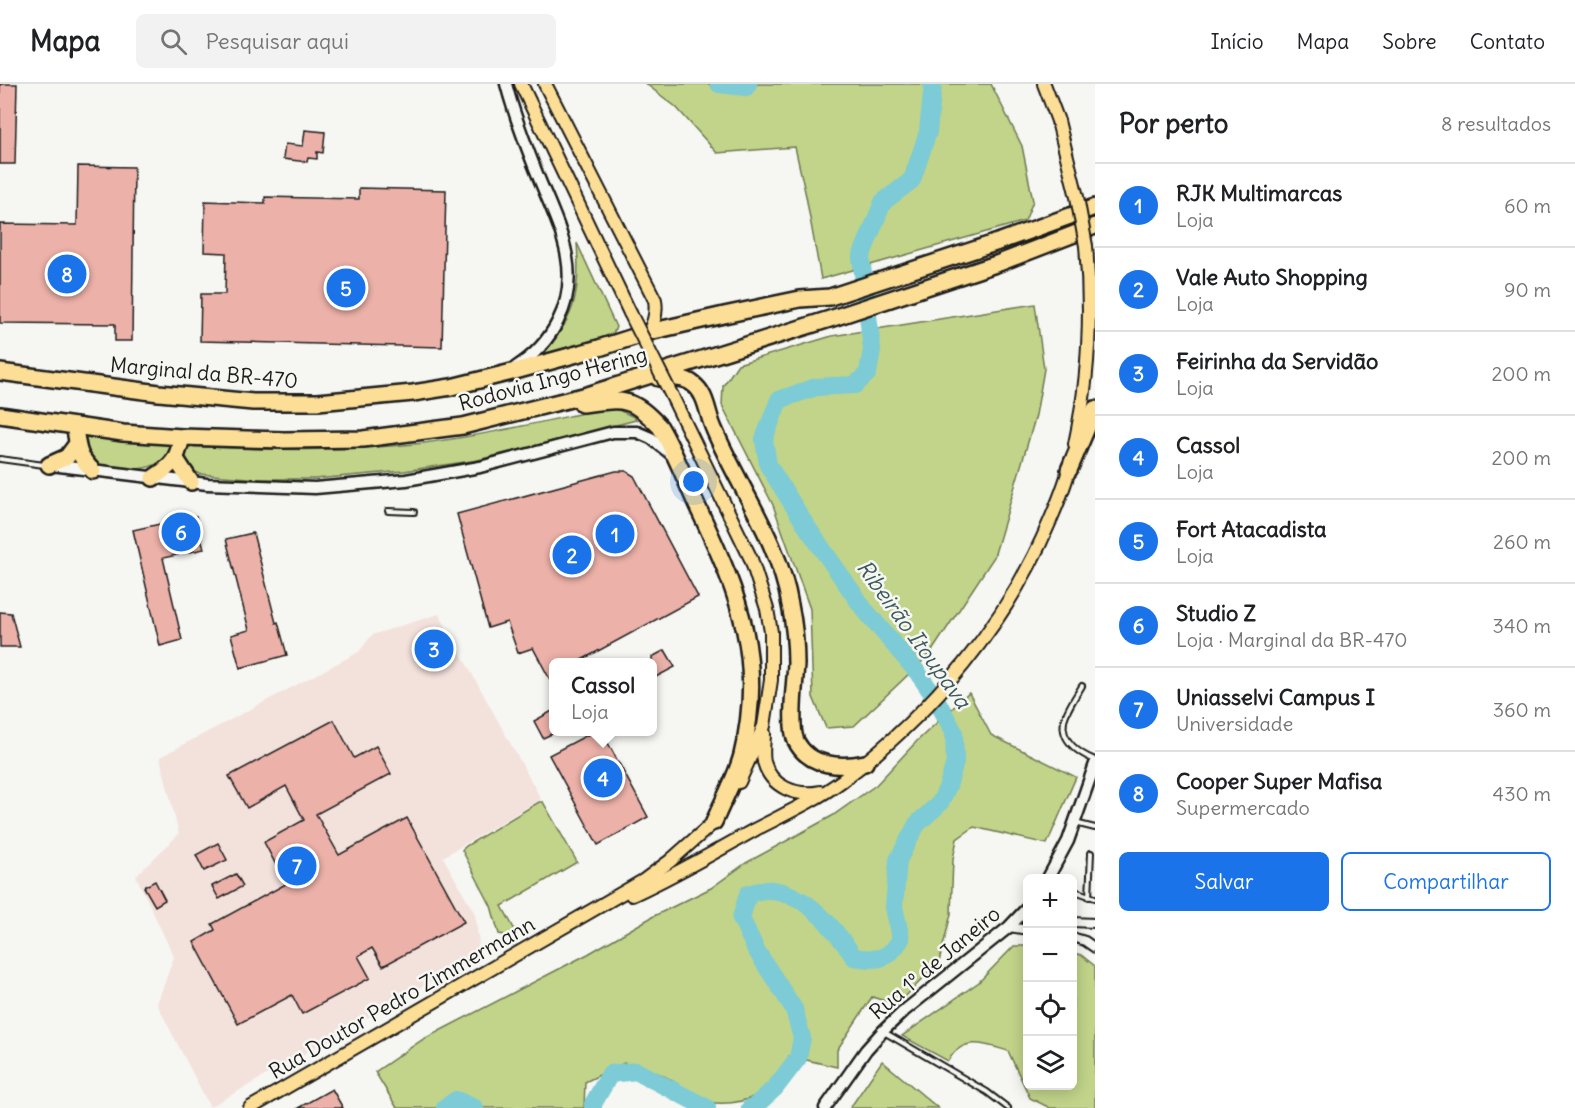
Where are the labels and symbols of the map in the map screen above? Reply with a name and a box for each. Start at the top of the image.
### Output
pin: 8 [48,252,86,297]
pin: 5 [326,266,366,310]
street label: Rodovia Ingo Hering [456,340,650,417]
street label: Marginal da BR-470 [109,351,299,394]
your location [679,467,708,496]
pin: 6 [162,510,201,554]
pin: 1 [596,512,634,556]
pin: 2 [552,532,592,578]
water label: Ribeirão Itoupava [851,554,978,715]
pin: 3 [414,626,454,672]
pin: 4 [584,756,622,800]
pin: 7 [278,844,316,888]
street label: Rua 1º de Janeiro [864,900,1006,1025]
street label: Rua Doutor Pedro Zimmermann [264,910,540,1085]

